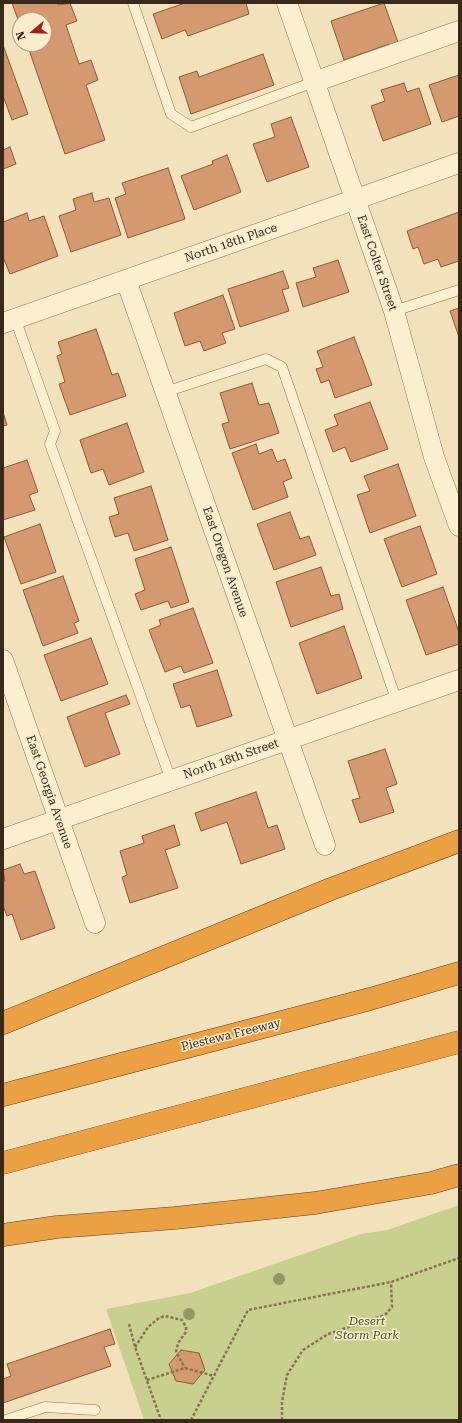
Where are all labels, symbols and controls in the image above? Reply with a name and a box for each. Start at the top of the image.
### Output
north arrow [12,12,52,52]
text: N [14,30,29,42]
street label: East Colter Street [354,213,400,313]
street label: North 18th Place [183,220,279,266]
street label: East Oregon Avenue [199,505,251,619]
street label: East Georgia Avenue [23,733,75,851]
street label: North 18th Street [181,736,281,782]
street label: Piestewa Freeway [180,1016,282,1054]
park label: Desert Storm Park [335,1314,399,1342]

